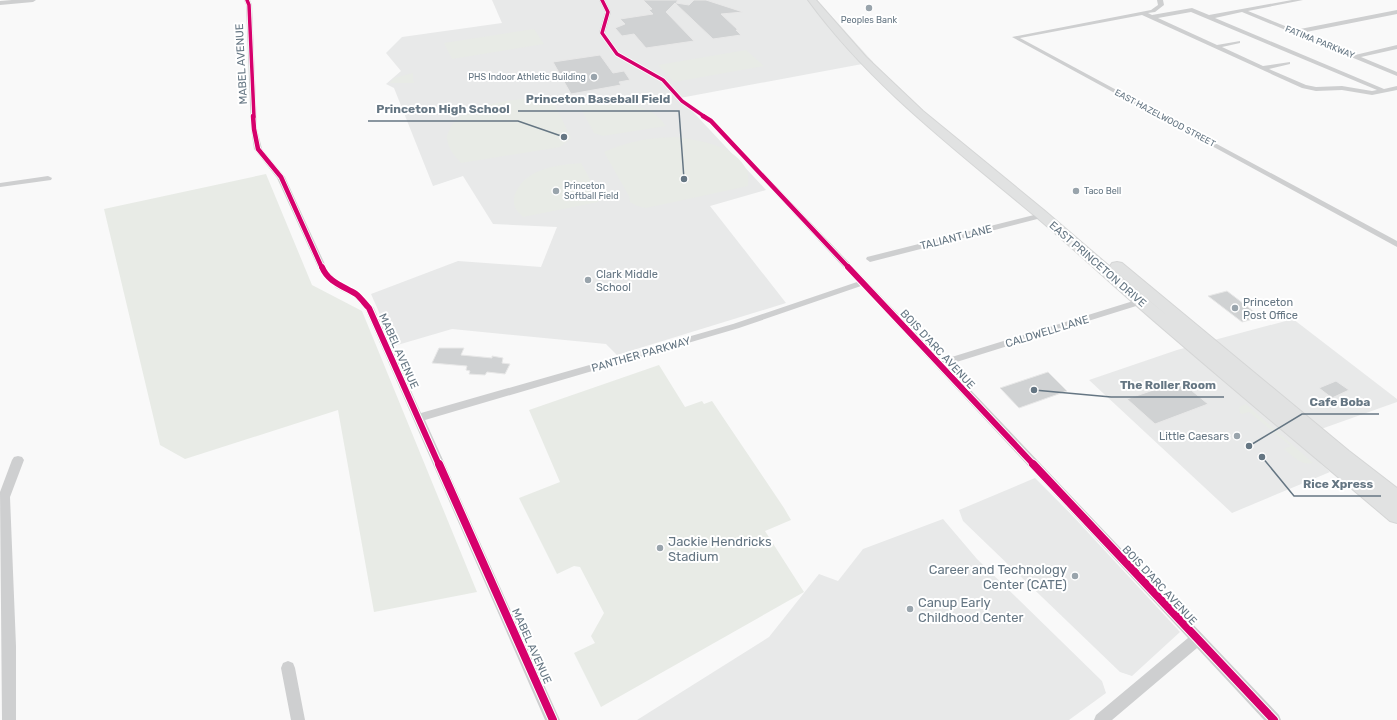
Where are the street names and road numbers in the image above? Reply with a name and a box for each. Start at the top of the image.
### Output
street label: MABEL AVENUE [233,23,250,105]
street label: FATIMA PARKWAY [1284,24,1356,61]
street label: EAST HAZELWOOD STREET [1113,87,1217,149]
street label: EAST PRINCETON DRIVE [1047,219,1149,310]
street label: TALIANT LANE [919,222,994,253]
street label: BOIS D'ARC AVENUE [898,307,978,392]
street label: MABEL AVENUE [376,311,421,391]
street label: CALDWELL LANE [1004,313,1091,350]
street label: PANTHER PARKWAY [590,334,692,375]
street label: BOIS D'ARC AVENUE [1120,543,1200,628]
street label: MABEL AVENUE [509,606,554,686]

